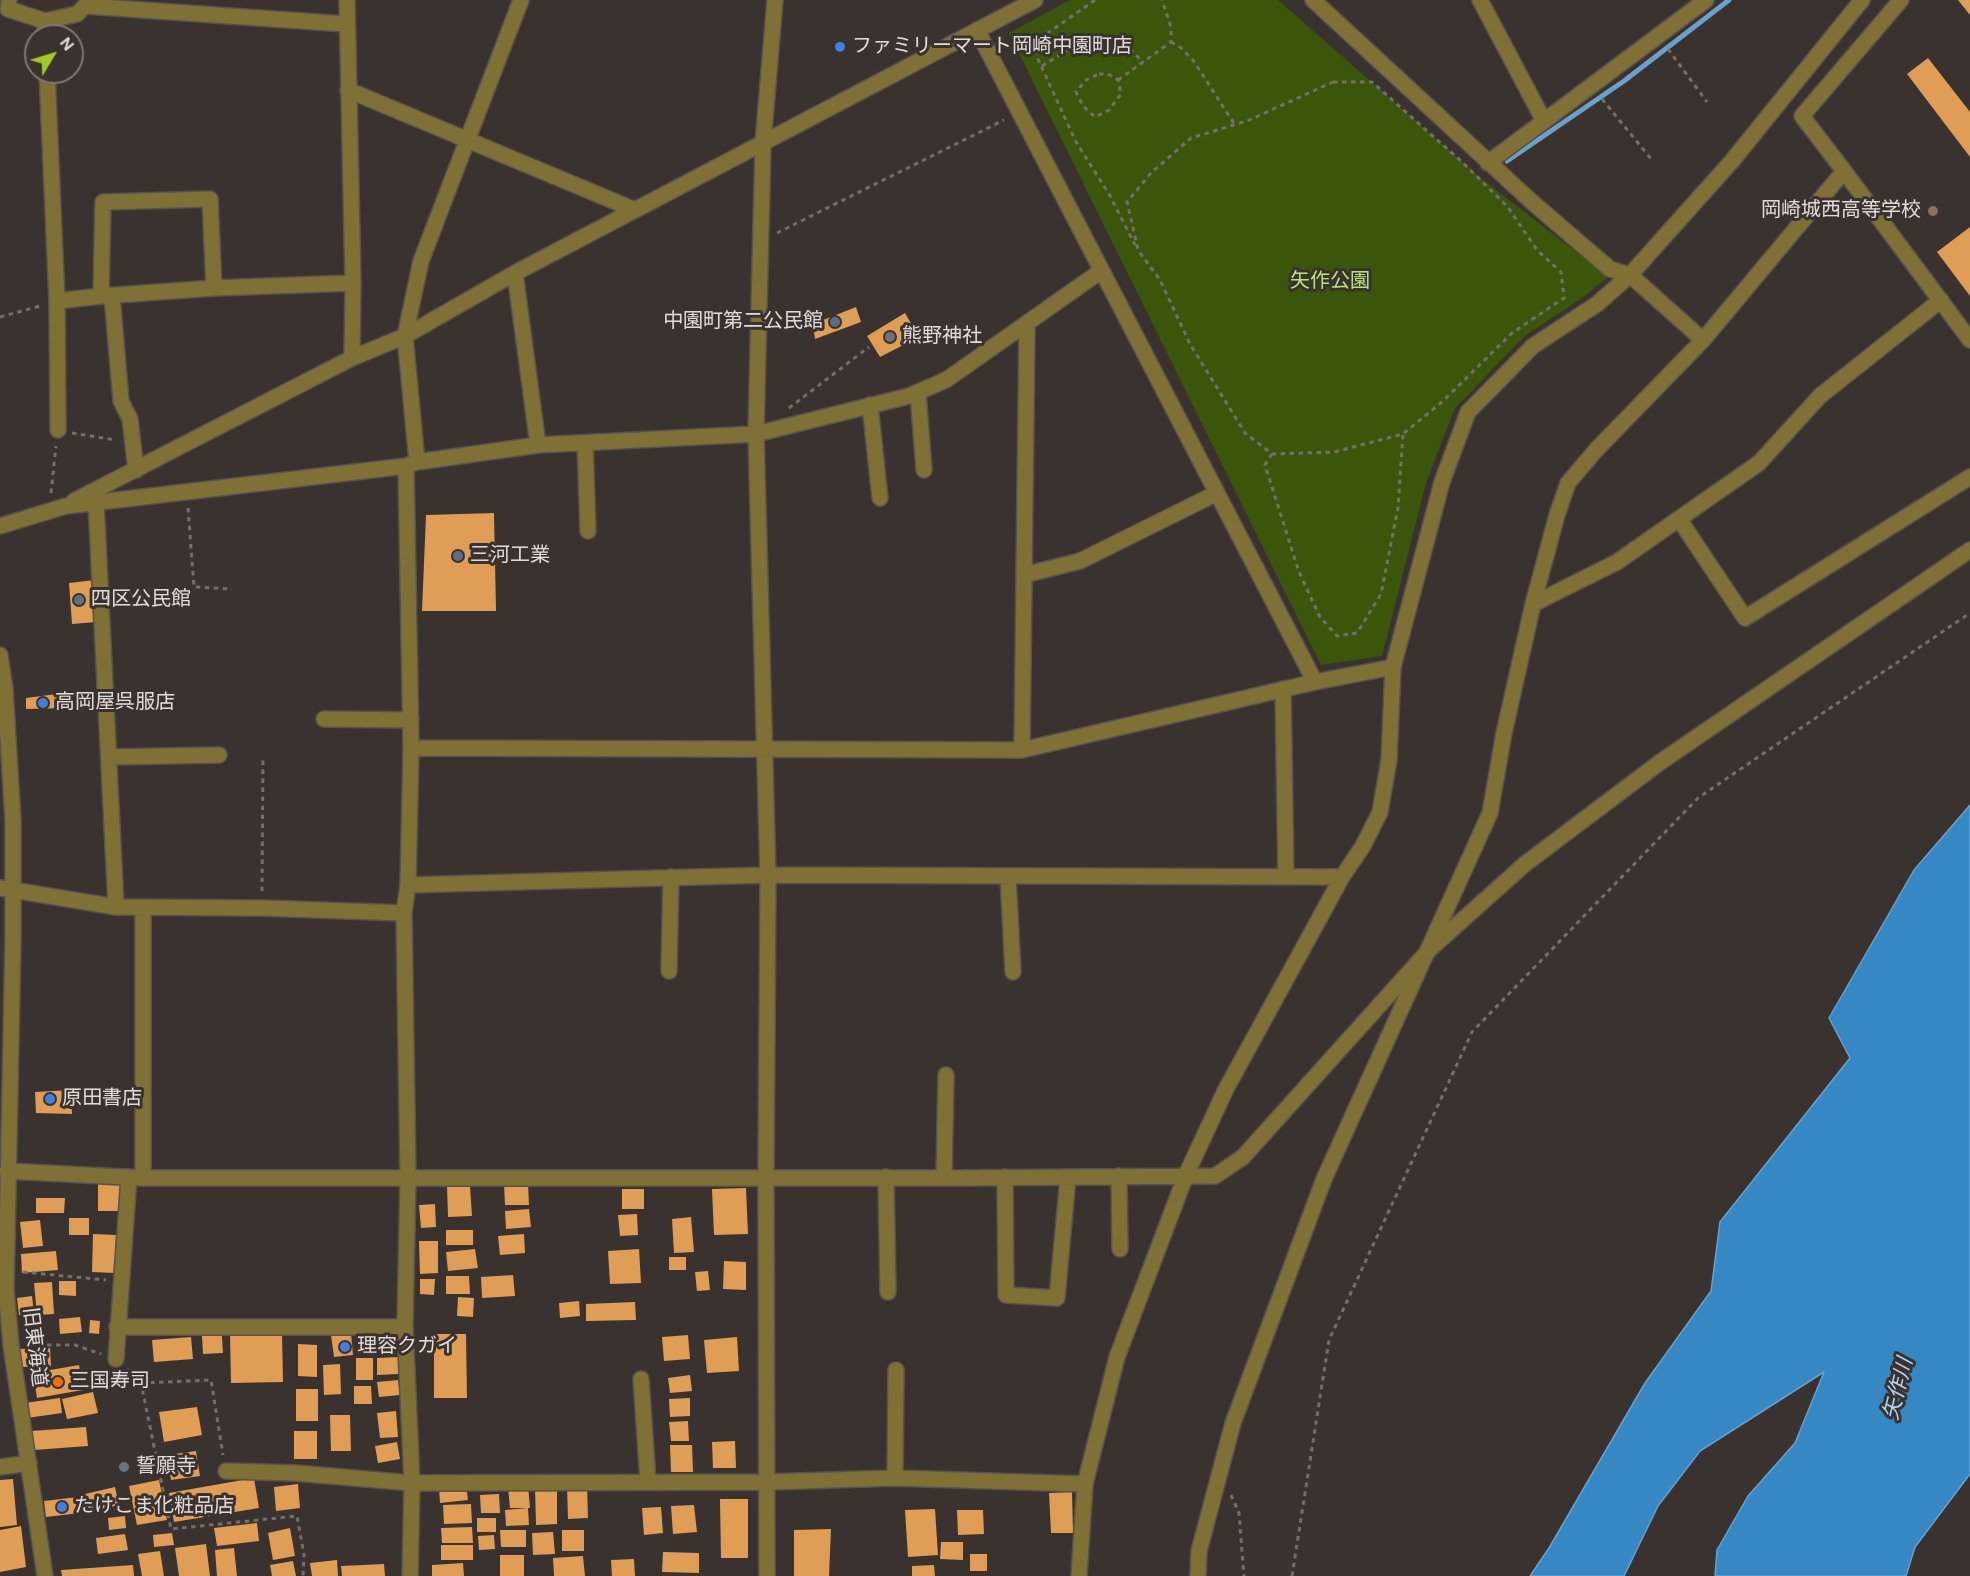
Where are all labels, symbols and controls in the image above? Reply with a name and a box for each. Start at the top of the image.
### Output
north arrow [24,24,84,84]
text: N [55,33,79,55]
place label: ファミリーマート岡崎中園町店 [852,35,1132,59]
marker: ファミリーマート岡崎中園町店 [833,40,847,54]
place label: 岡崎城西高等学校 [1761,199,1921,223]
marker: 岡崎城西高等学校 [1926,204,1940,218]
park label: 矢作公園 [1290,270,1370,294]
place label: 中園町第二公民館 [663,310,823,334]
marker: 中園町第二公民館 [828,315,842,329]
place label: 熊野神社 [902,325,982,349]
marker: 熊野神社 [883,330,897,344]
place label: 三河工業 [470,544,550,568]
marker: 三河工業 [451,549,465,563]
place label: 四区公民館 [91,588,191,612]
marker: 四区公民館 [72,593,86,607]
place label: 高岡屋呉服店 [55,691,175,715]
marker: 高岡屋呉服店 [36,696,50,710]
place label: 原田書店 [62,1087,142,1111]
marker: 原田書店 [43,1092,57,1106]
street label: 旧東海道 [17,1306,51,1388]
place label: 理容クガイ [357,1335,457,1359]
marker: 理容クガイ [338,1340,352,1354]
water label: 矢作川 [1879,1355,1919,1423]
place label: 三国寿司 [70,1370,150,1394]
marker: 三国寿司 [51,1375,65,1389]
place label: 誓願寺 [136,1455,196,1479]
marker: 誓願寺 [117,1460,131,1474]
place label: たけこま化粧品店 [74,1495,234,1519]
marker: たけこま化粧品店 [55,1500,69,1514]

